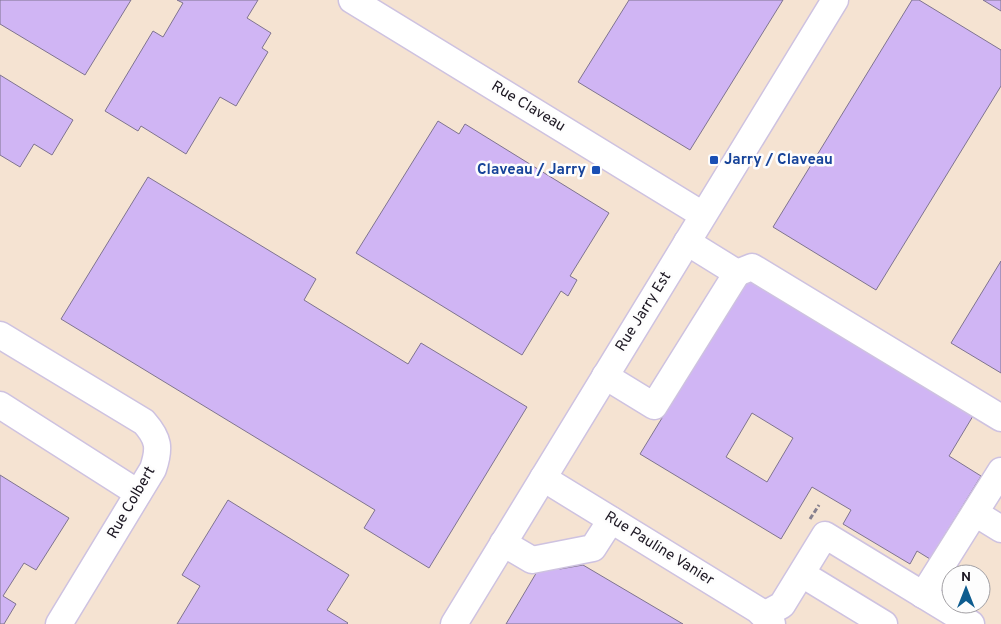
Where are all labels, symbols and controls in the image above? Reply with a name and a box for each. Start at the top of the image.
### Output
street label: Rue Claveau [487,77,569,137]
place label: Jarry / Claveau [724,151,833,170]
marker: Jarry / Claveau [708,154,720,166]
place label: Claveau / Jarry [477,161,586,180]
marker: Claveau / Jarry [590,164,602,176]
street label: Rue Jarry Est [612,269,676,355]
street label: Rue Colbert [104,463,160,543]
street label: Rue Pauline Vanier [601,508,717,590]
north arrow [941,564,991,614]
text: N [961,569,971,586]

